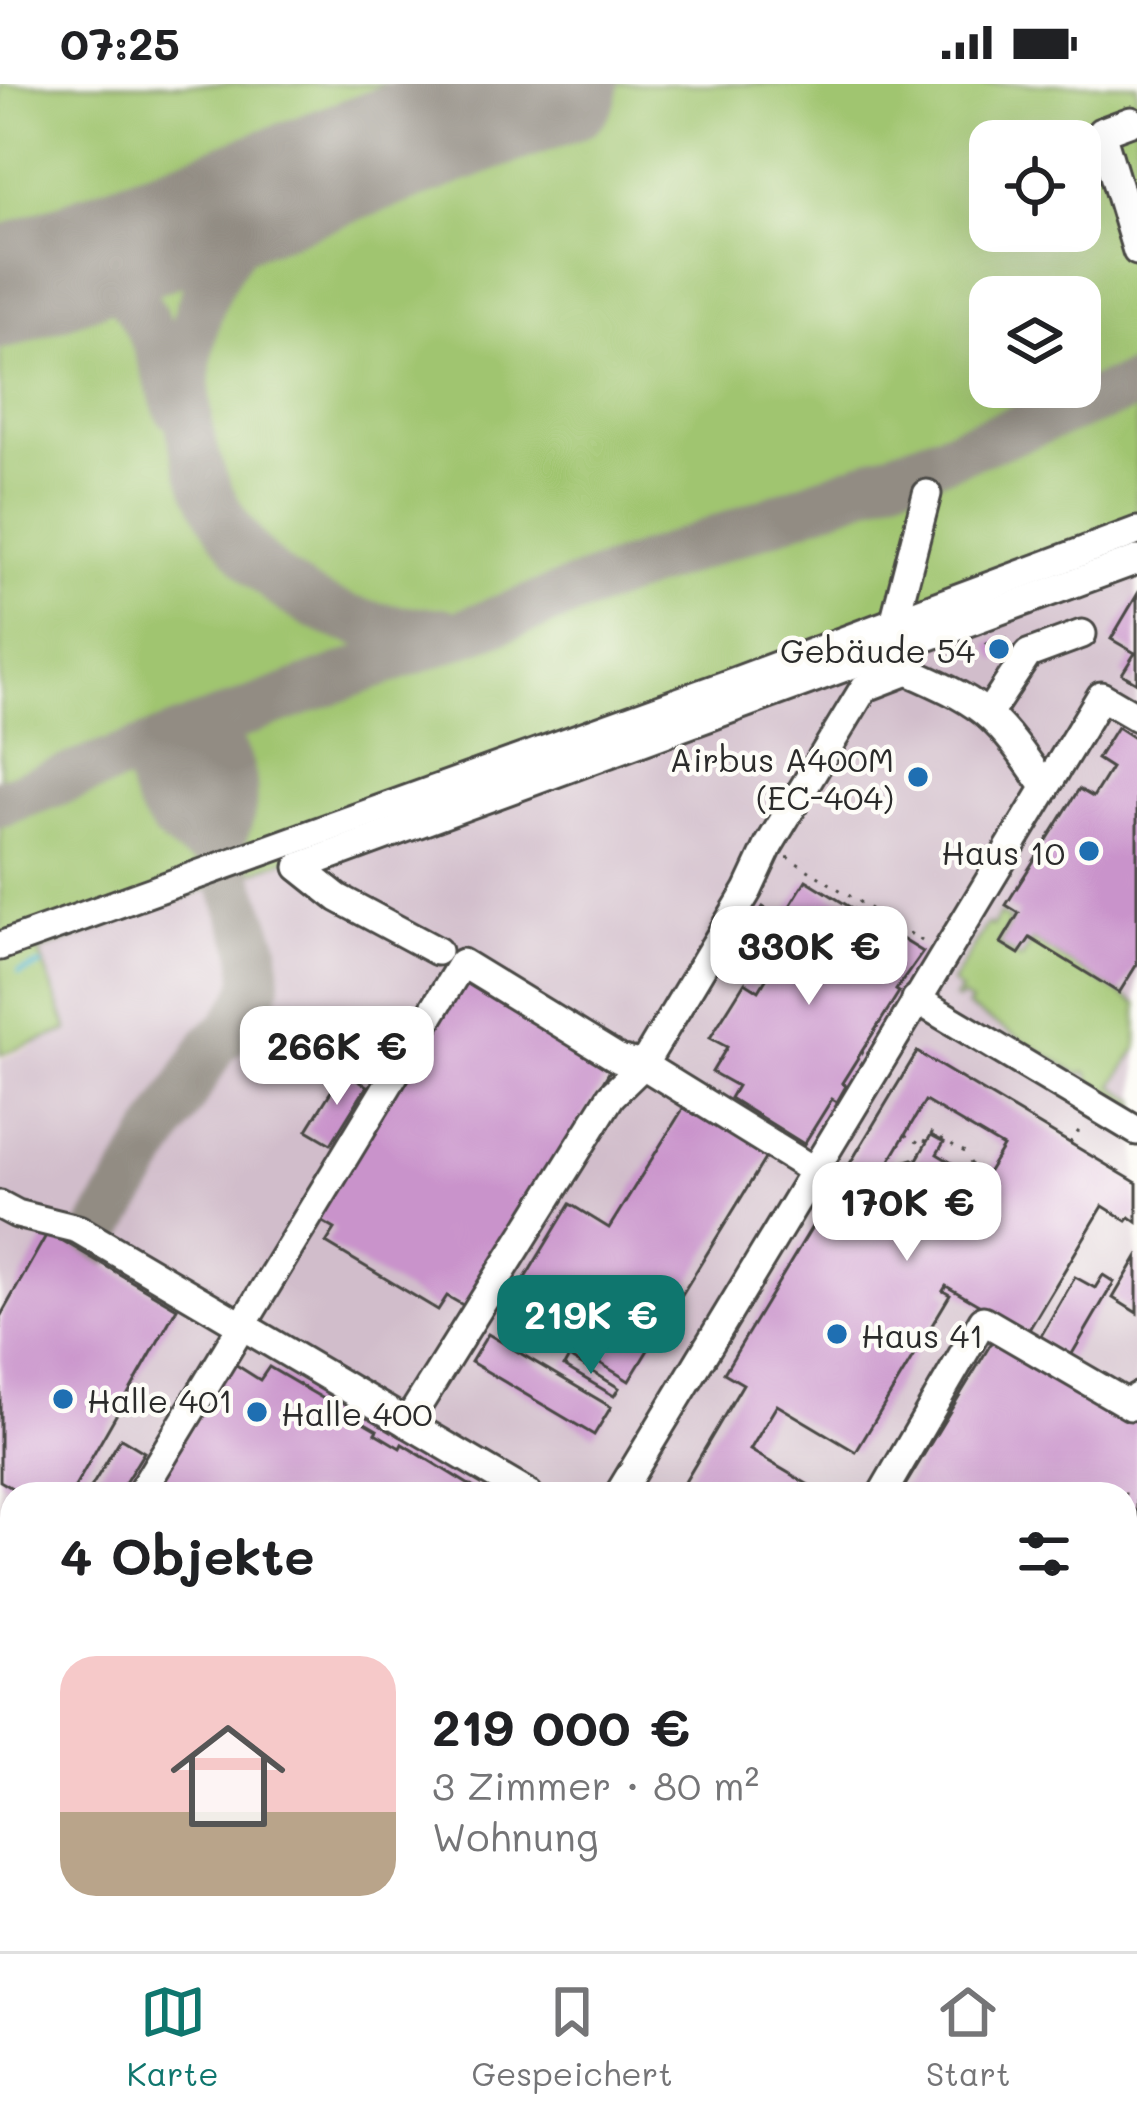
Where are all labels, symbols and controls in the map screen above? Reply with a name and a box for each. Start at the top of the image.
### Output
text: 07:25 [60,13,180,71]
map controls [969,120,1101,408]
button: locate [969,120,1101,252]
button: layers [969,276,1101,408]
place label: Gebäude 54 [780,628,976,671]
marker: Gebäude 54 [986,636,1012,662]
place label: Airbus A400M (EC-404) [670,737,894,818]
marker: Airbus A400M (EC-404) [905,764,931,790]
place label: Haus 10 [941,830,1065,873]
marker: Haus 10 [1076,838,1102,864]
pin: 330K € [711,906,907,1008]
text: 330K € [737,919,881,970]
pin: 266K € [239,1006,435,1108]
text: 266K € [267,1019,407,1070]
pin: 170K € [809,1162,1005,1264]
text: 170K € [839,1175,975,1226]
pin: 219K € [493,1275,689,1377]
text: 219K € [524,1288,658,1339]
place label: Haus 41 [861,1313,984,1356]
marker: Haus 41 [824,1321,850,1347]
place label: Halle 401 [87,1378,233,1421]
marker: Halle 401 [50,1386,76,1412]
place label: Halle 400 [281,1391,433,1434]
marker: Halle 400 [244,1399,270,1425]
text: 4 Objekte [60,1521,315,1588]
icon: filters [1011,1521,1077,1587]
text: 219 000 € [432,1692,690,1759]
icon: home [156,1704,300,1848]
text: 3 Zimmer · 80 m² [432,1759,759,1810]
text: Wohnung [432,1810,599,1861]
tab: Karte [126,1979,219,2094]
tab: Gespeichert [471,1979,673,2094]
tab: Start [926,1979,1011,2094]

